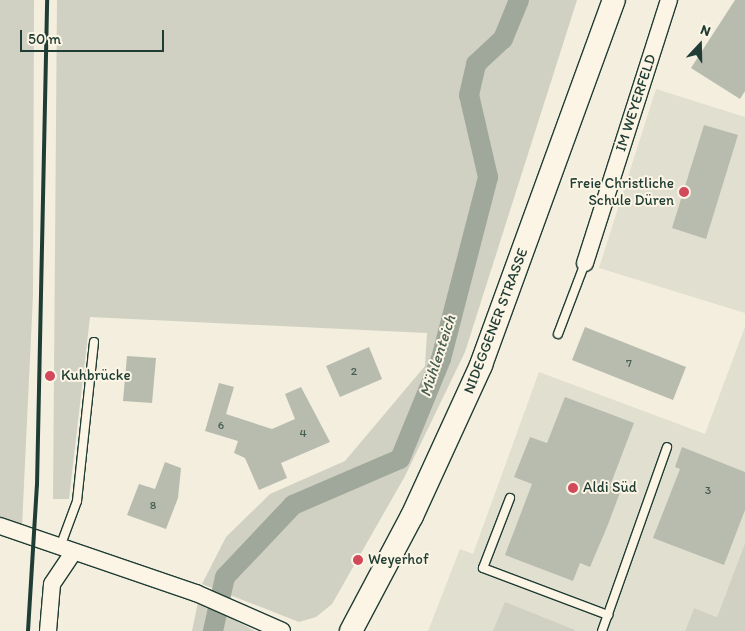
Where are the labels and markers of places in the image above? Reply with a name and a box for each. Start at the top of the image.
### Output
place label: Freie Christliche Schule Düren [569,174,674,209]
marker: Freie Christliche Schule Düren [678,186,690,198]
place label: Kuhbrücke [61,367,131,385]
marker: Kuhbrücke [43,369,57,383]
place label: Aldi Süd [583,479,637,497]
marker: Aldi Süd [567,482,579,494]
place label: Weyerhof [368,551,429,569]
marker: Weyerhof [352,554,364,566]

